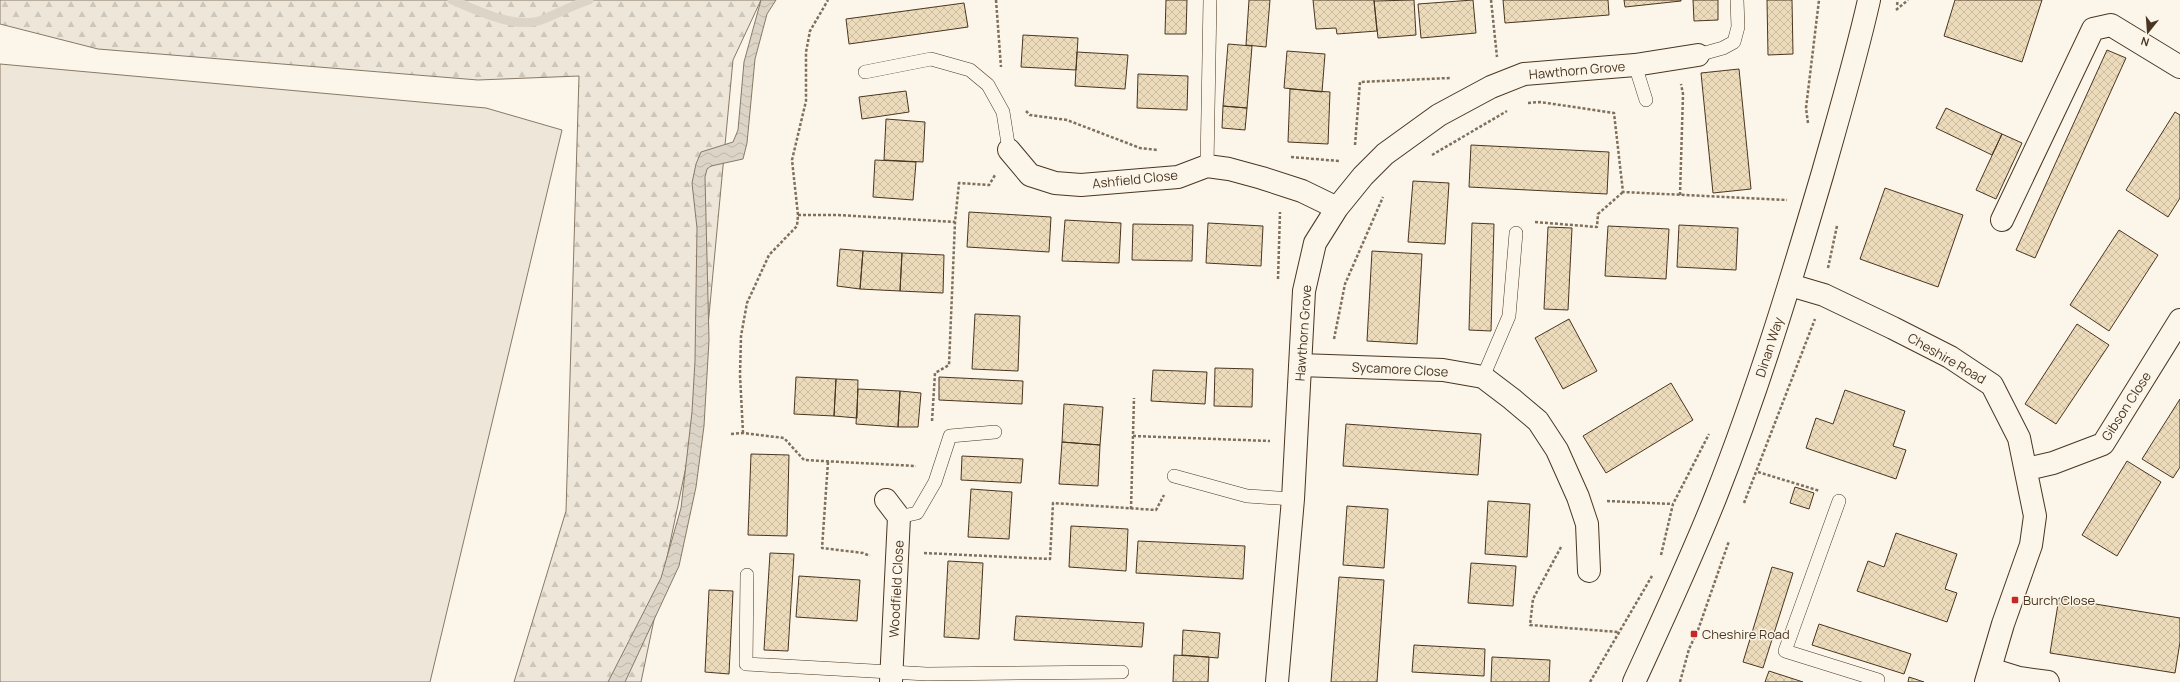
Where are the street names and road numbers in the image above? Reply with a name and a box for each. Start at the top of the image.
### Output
street label: Hawthorn Grove [1528,57,1626,83]
street label: Ashfield Close [1091,166,1179,192]
street label: Hawthorn Grove [1291,284,1315,382]
street label: Dinan Way [1751,314,1787,379]
street label: Cheshire Road [1904,328,1990,388]
street label: Sycamore Close [1351,357,1449,381]
street label: Gibson Close [2097,368,2155,444]
street label: Woodfield Close [884,539,908,638]

